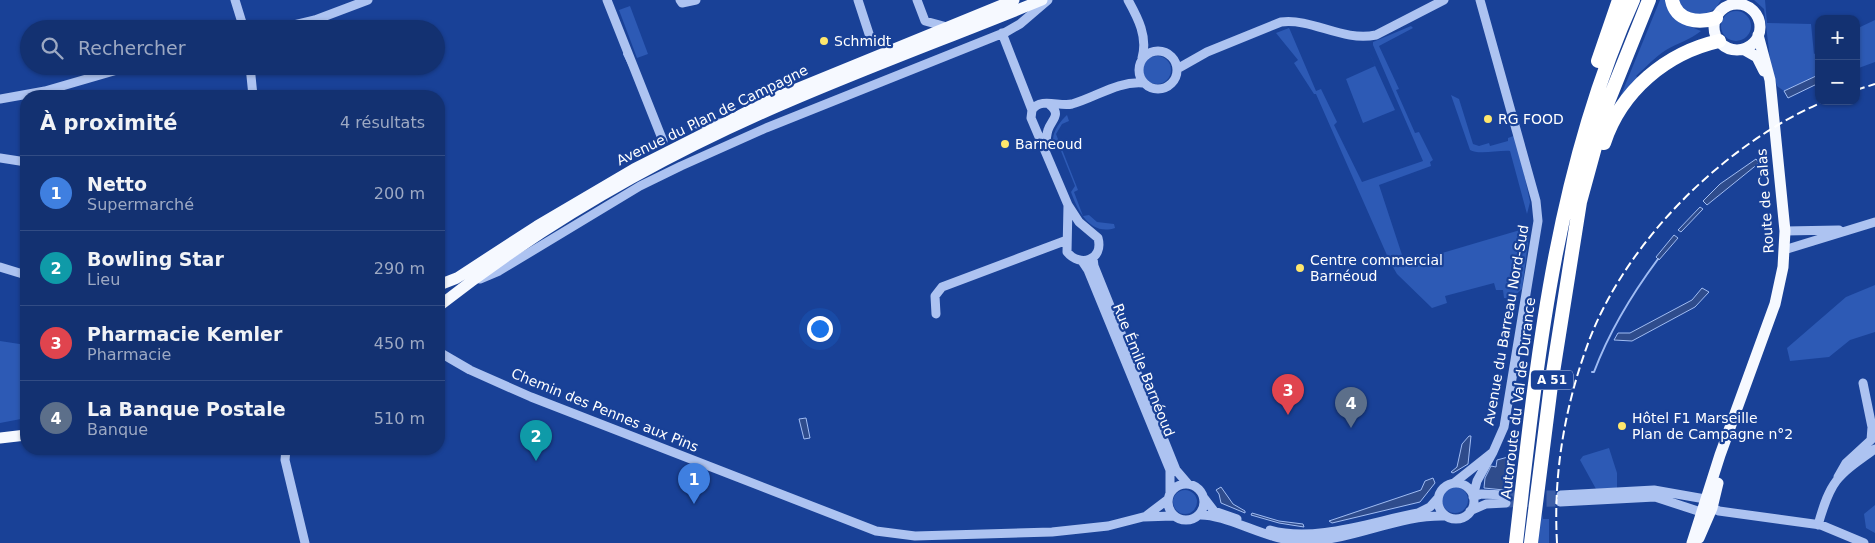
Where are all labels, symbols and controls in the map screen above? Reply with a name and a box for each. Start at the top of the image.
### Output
map controls [1815,15,1860,105]
button: + [1815,15,1860,60]
search box [20,20,445,75]
place label: Schmidt [834,33,892,49]
icon: search [38,34,66,62]
marker: Schmidt [818,35,830,47]
text: Rechercher [78,37,186,59]
button: − [1815,60,1860,105]
street label: Avenue du Plan de Campagne [614,62,810,168]
text: À proximité [40,111,177,135]
place label: RG FOOD [1498,111,1564,127]
text: 4 résultats [340,113,425,132]
marker: RG FOOD [1482,113,1494,125]
place label: Barneoud [1015,136,1083,152]
marker: Barneoud [999,138,1011,150]
street label: Route de Calas [1753,148,1777,254]
text: Netto [87,173,147,195]
text: 1 [50,184,62,203]
text: 200 m [374,184,425,203]
text: Supermarché [87,195,194,214]
street label: Avenue du Barreau Nord-Sud [1480,223,1532,427]
text: Bowling Star [87,248,224,270]
place label: Centre commercial Barnéoud [1310,252,1443,284]
text: 2 [50,259,62,278]
text: 290 m [374,259,425,278]
marker: Centre commercial Barnéoud [1294,262,1306,274]
text: Lieu [87,270,120,289]
street label: Autoroute du Val de Durance [1498,296,1538,500]
street label: Rue Émile Barnéoud [1110,301,1178,439]
your location [807,316,833,342]
text: Pharmacie Kemler [87,323,282,345]
text: 3 [50,334,62,353]
text: 450 m [374,334,425,353]
text: Pharmacie [87,345,171,364]
street label: Chemin des Pennes aux Pins [509,365,701,455]
road number: A 51 [1531,370,1573,390]
pin: 3 [1272,374,1304,415]
pin: 4 [1335,387,1367,428]
text: La Banque Postale [87,398,286,420]
text: 4 [50,409,62,428]
text: 510 m [374,409,425,428]
place label: Hôtel F1 Marseille Plan de Campagne n°2 [1632,410,1793,442]
text: Banque [87,420,148,439]
pin: 2 [520,420,552,461]
marker: Hôtel F1 Marseille Plan de Campagne n°2 [1616,420,1628,432]
pin: 1 [678,463,710,504]

